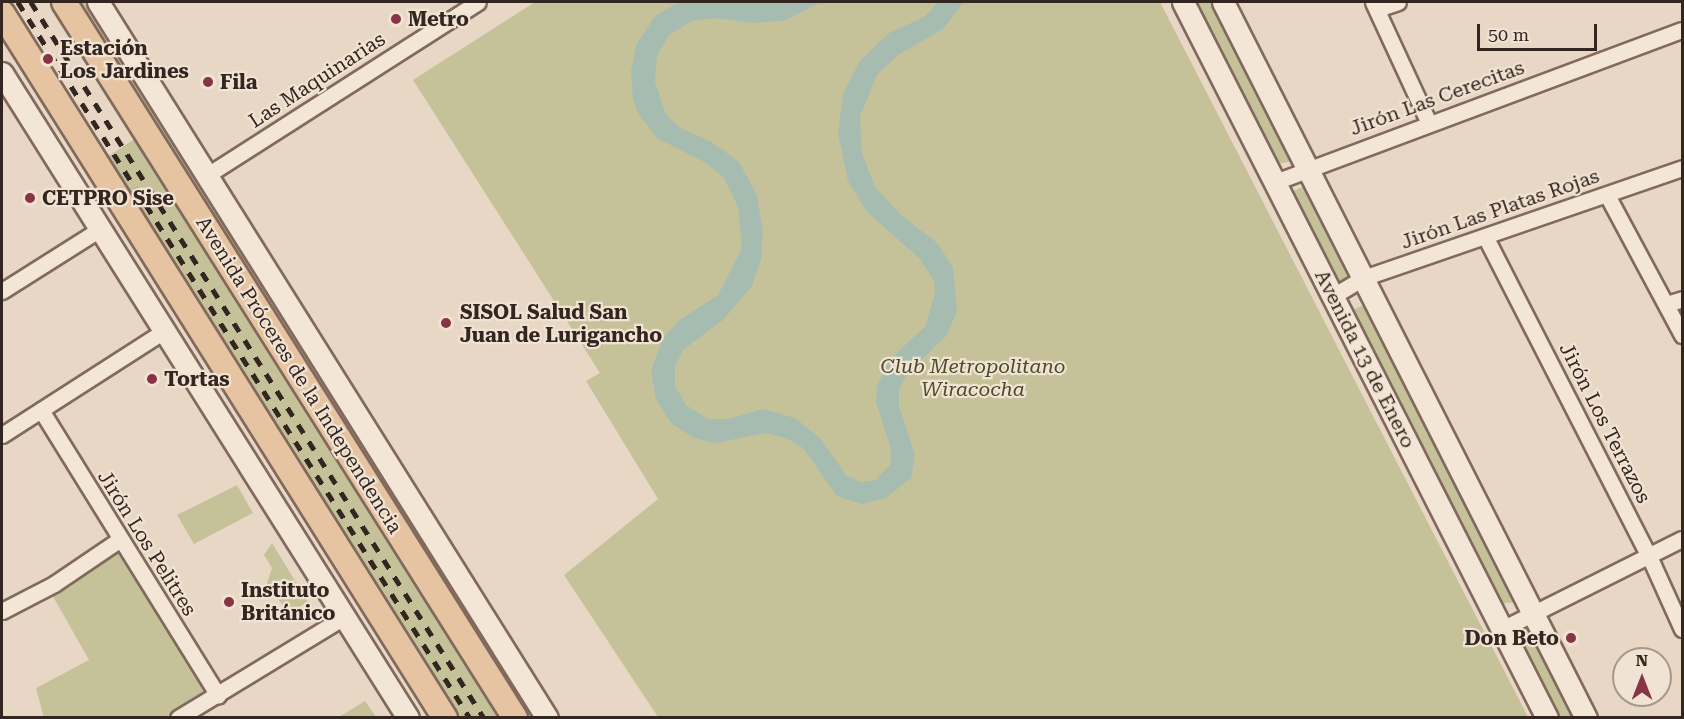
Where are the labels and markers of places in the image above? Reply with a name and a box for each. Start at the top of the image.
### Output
place label: Metro [408,7,469,31]
marker: Metro [389,12,403,26]
place label: Estación Los Jardines [60,36,189,83]
marker: Estación Los Jardines [41,52,55,66]
place label: Fila [220,70,257,94]
marker: Fila [201,75,215,89]
place label: CETPRO Sise [42,186,174,210]
marker: CETPRO Sise [23,191,37,205]
place label: SISOL Salud San Juan de Lurigancho [460,300,662,347]
marker: SISOL Salud San Juan de Lurigancho [437,314,455,332]
place label: Tortas [164,367,230,391]
marker: Tortas [145,372,159,386]
place label: Instituto Británico [241,578,335,625]
marker: Instituto Británico [222,595,236,609]
place label: Don Beto [1464,626,1559,650]
marker: Don Beto [1564,631,1578,645]

